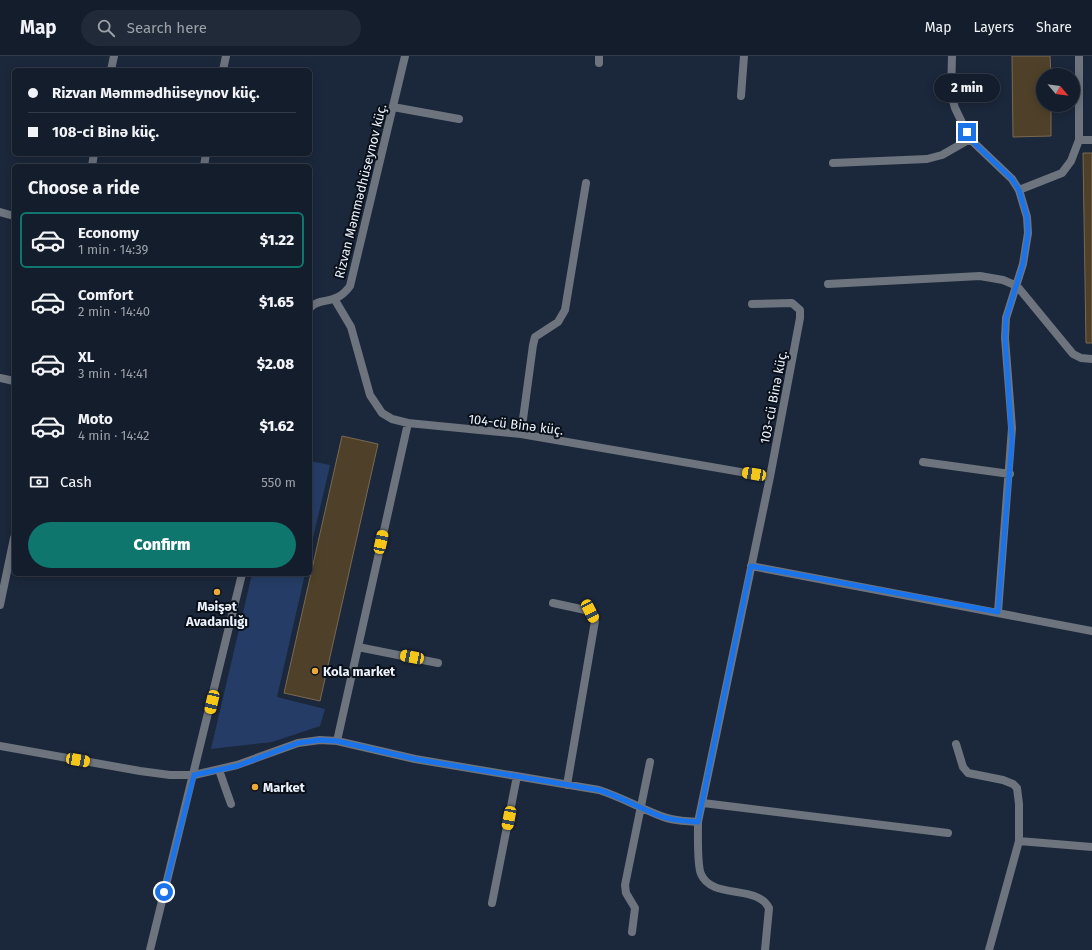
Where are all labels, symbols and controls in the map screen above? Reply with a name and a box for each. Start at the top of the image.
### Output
search box [81,10,361,46]
text: Map [20,16,57,39]
icon: search [95,17,117,39]
text: Search here [127,19,207,37]
text: Map [925,19,951,36]
text: Layers [973,19,1014,36]
text: Share [1036,19,1072,36]
north arrow [1036,68,1080,112]
map controls [1036,68,1080,112]
callout: 2 min [934,74,1000,102]
text: 2 min [951,80,983,95]
text: Rizvan Məmmədhüseynov küç. [52,84,260,102]
street label: Rizvan Məmmədhüseynov küç. [332,102,389,280]
text: 108-ci Binə küç. [52,123,159,141]
route end [958,123,976,141]
text: Choose a ride [28,177,140,199]
icon: car [30,222,66,258]
text: Economy [78,224,139,242]
text: $1.22 [260,231,294,249]
text: 1 min · 14:39 [78,242,148,257]
icon: car [30,284,66,320]
text: Comfort [78,286,134,304]
text: $1.65 [259,293,294,311]
text: 2 min · 14:40 [78,304,150,319]
icon: car [30,346,66,382]
text: XL [78,348,94,366]
street label: 103-cü Binə küç. [757,349,790,445]
text: $2.08 [257,355,294,373]
text: 3 min · 14:41 [78,366,148,381]
icon: car [30,408,66,444]
text: Moto [78,410,113,428]
street label: 104-cü Binə küç. [468,411,564,438]
text: $1.62 [259,417,294,435]
text: 4 min · 14:42 [78,428,150,443]
car [741,466,767,482]
icon: cash [28,471,50,493]
text: Cash [60,473,92,491]
text: 550 m [261,475,296,490]
button: Confirm [28,522,296,568]
car [373,529,389,555]
marker: Məişət Avadanlığı [212,587,222,597]
car [579,598,601,624]
place label: Məişət Avadanlığı [185,599,248,629]
car [399,649,425,665]
place label: Kola market [323,664,396,679]
marker: Kola market [310,666,320,676]
car [203,689,221,715]
car [65,752,91,768]
place label: Market [263,780,306,795]
marker: Market [250,782,260,792]
car [501,805,517,831]
route start [155,883,173,901]

